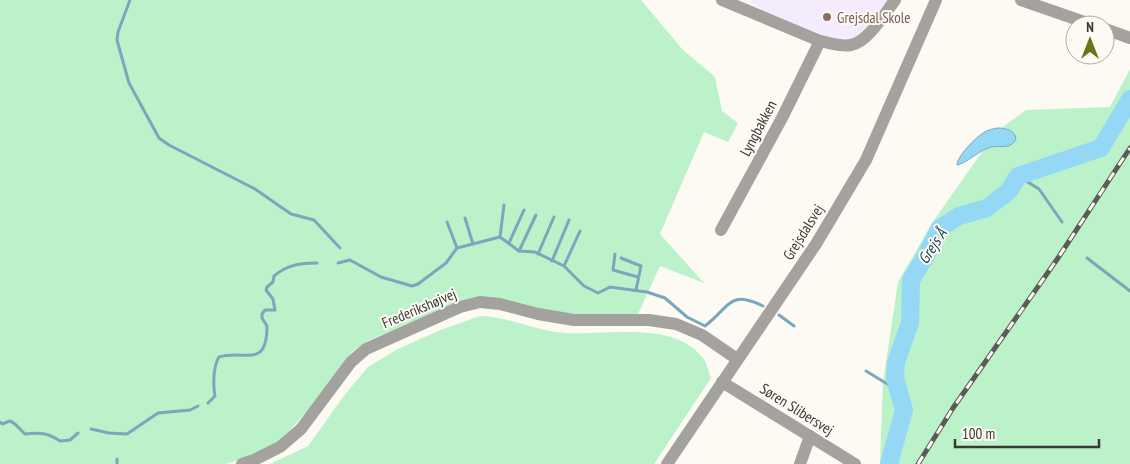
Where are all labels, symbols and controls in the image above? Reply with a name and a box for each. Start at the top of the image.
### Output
place label: Grejsdal Skole [837,8,910,27]
marker: Grejsdal Skole [821,11,833,23]
north arrow [1065,15,1115,65]
text: N [1086,18,1094,36]
street label: Lyngbakken [735,97,781,159]
street label: Grejsdalsvej [778,201,828,263]
water label: Grejs Å [913,223,952,267]
street label: Frederikshøjvej [379,284,459,332]
street label: Søren Slibersvej [757,379,837,439]
scale bar [955,416,1099,448]
text: 100 m [962,424,995,443]

